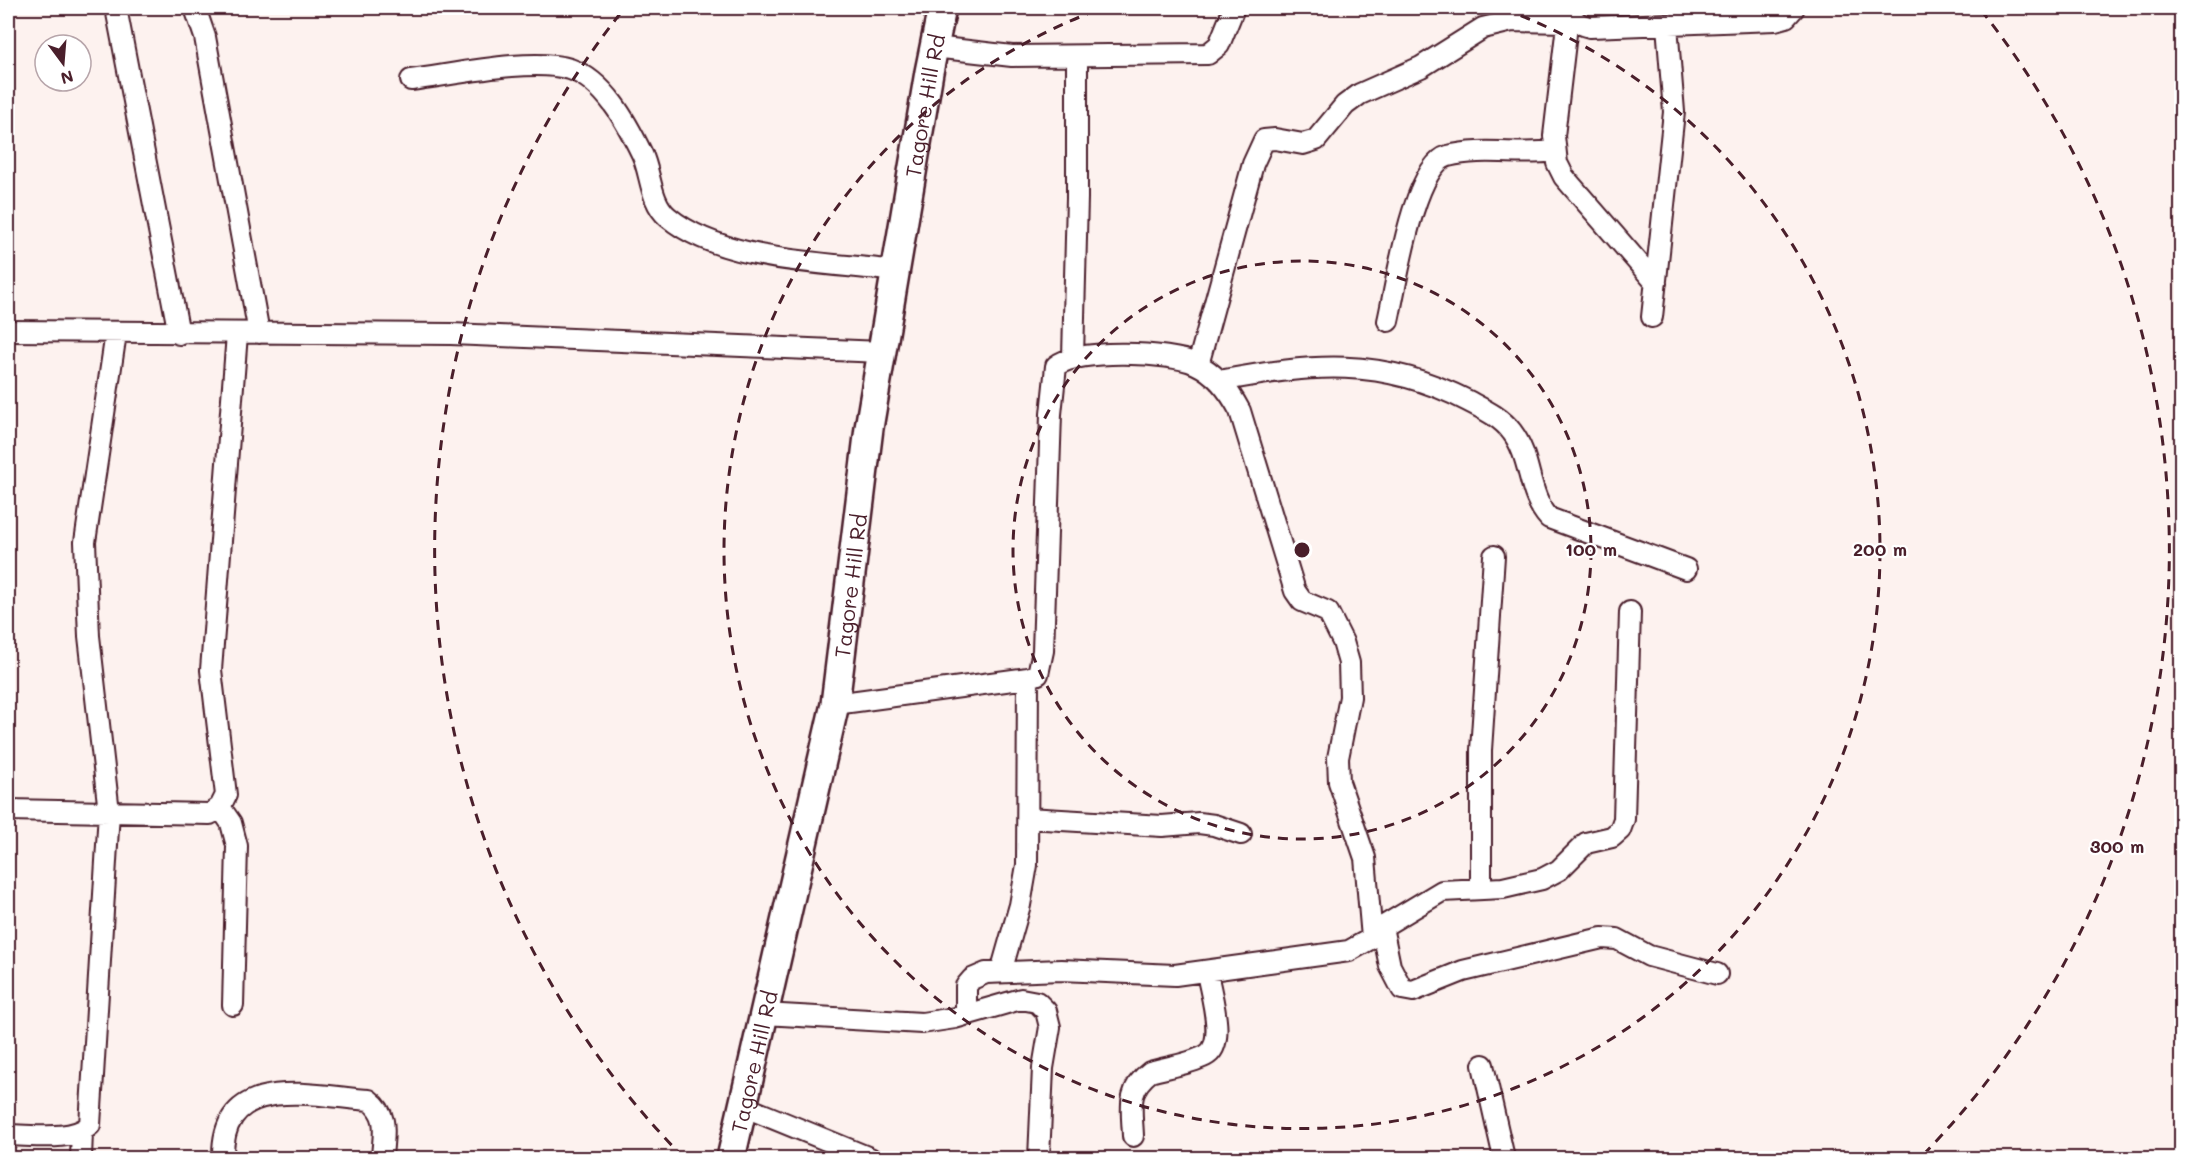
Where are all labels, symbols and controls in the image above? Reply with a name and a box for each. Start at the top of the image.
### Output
street label: Tagore Hill Rd [898,31,950,179]
north arrow [33,33,93,93]
text: N [59,66,76,90]
street label: Tagore Hill Rd [827,512,872,659]
text: 100 m [1565,537,1617,561]
text: 200 m [1853,537,1907,561]
centre of rings [1292,540,1312,560]
text: 300 m [2090,834,2144,858]
street label: Tagore Hill Rd [724,988,782,1135]

